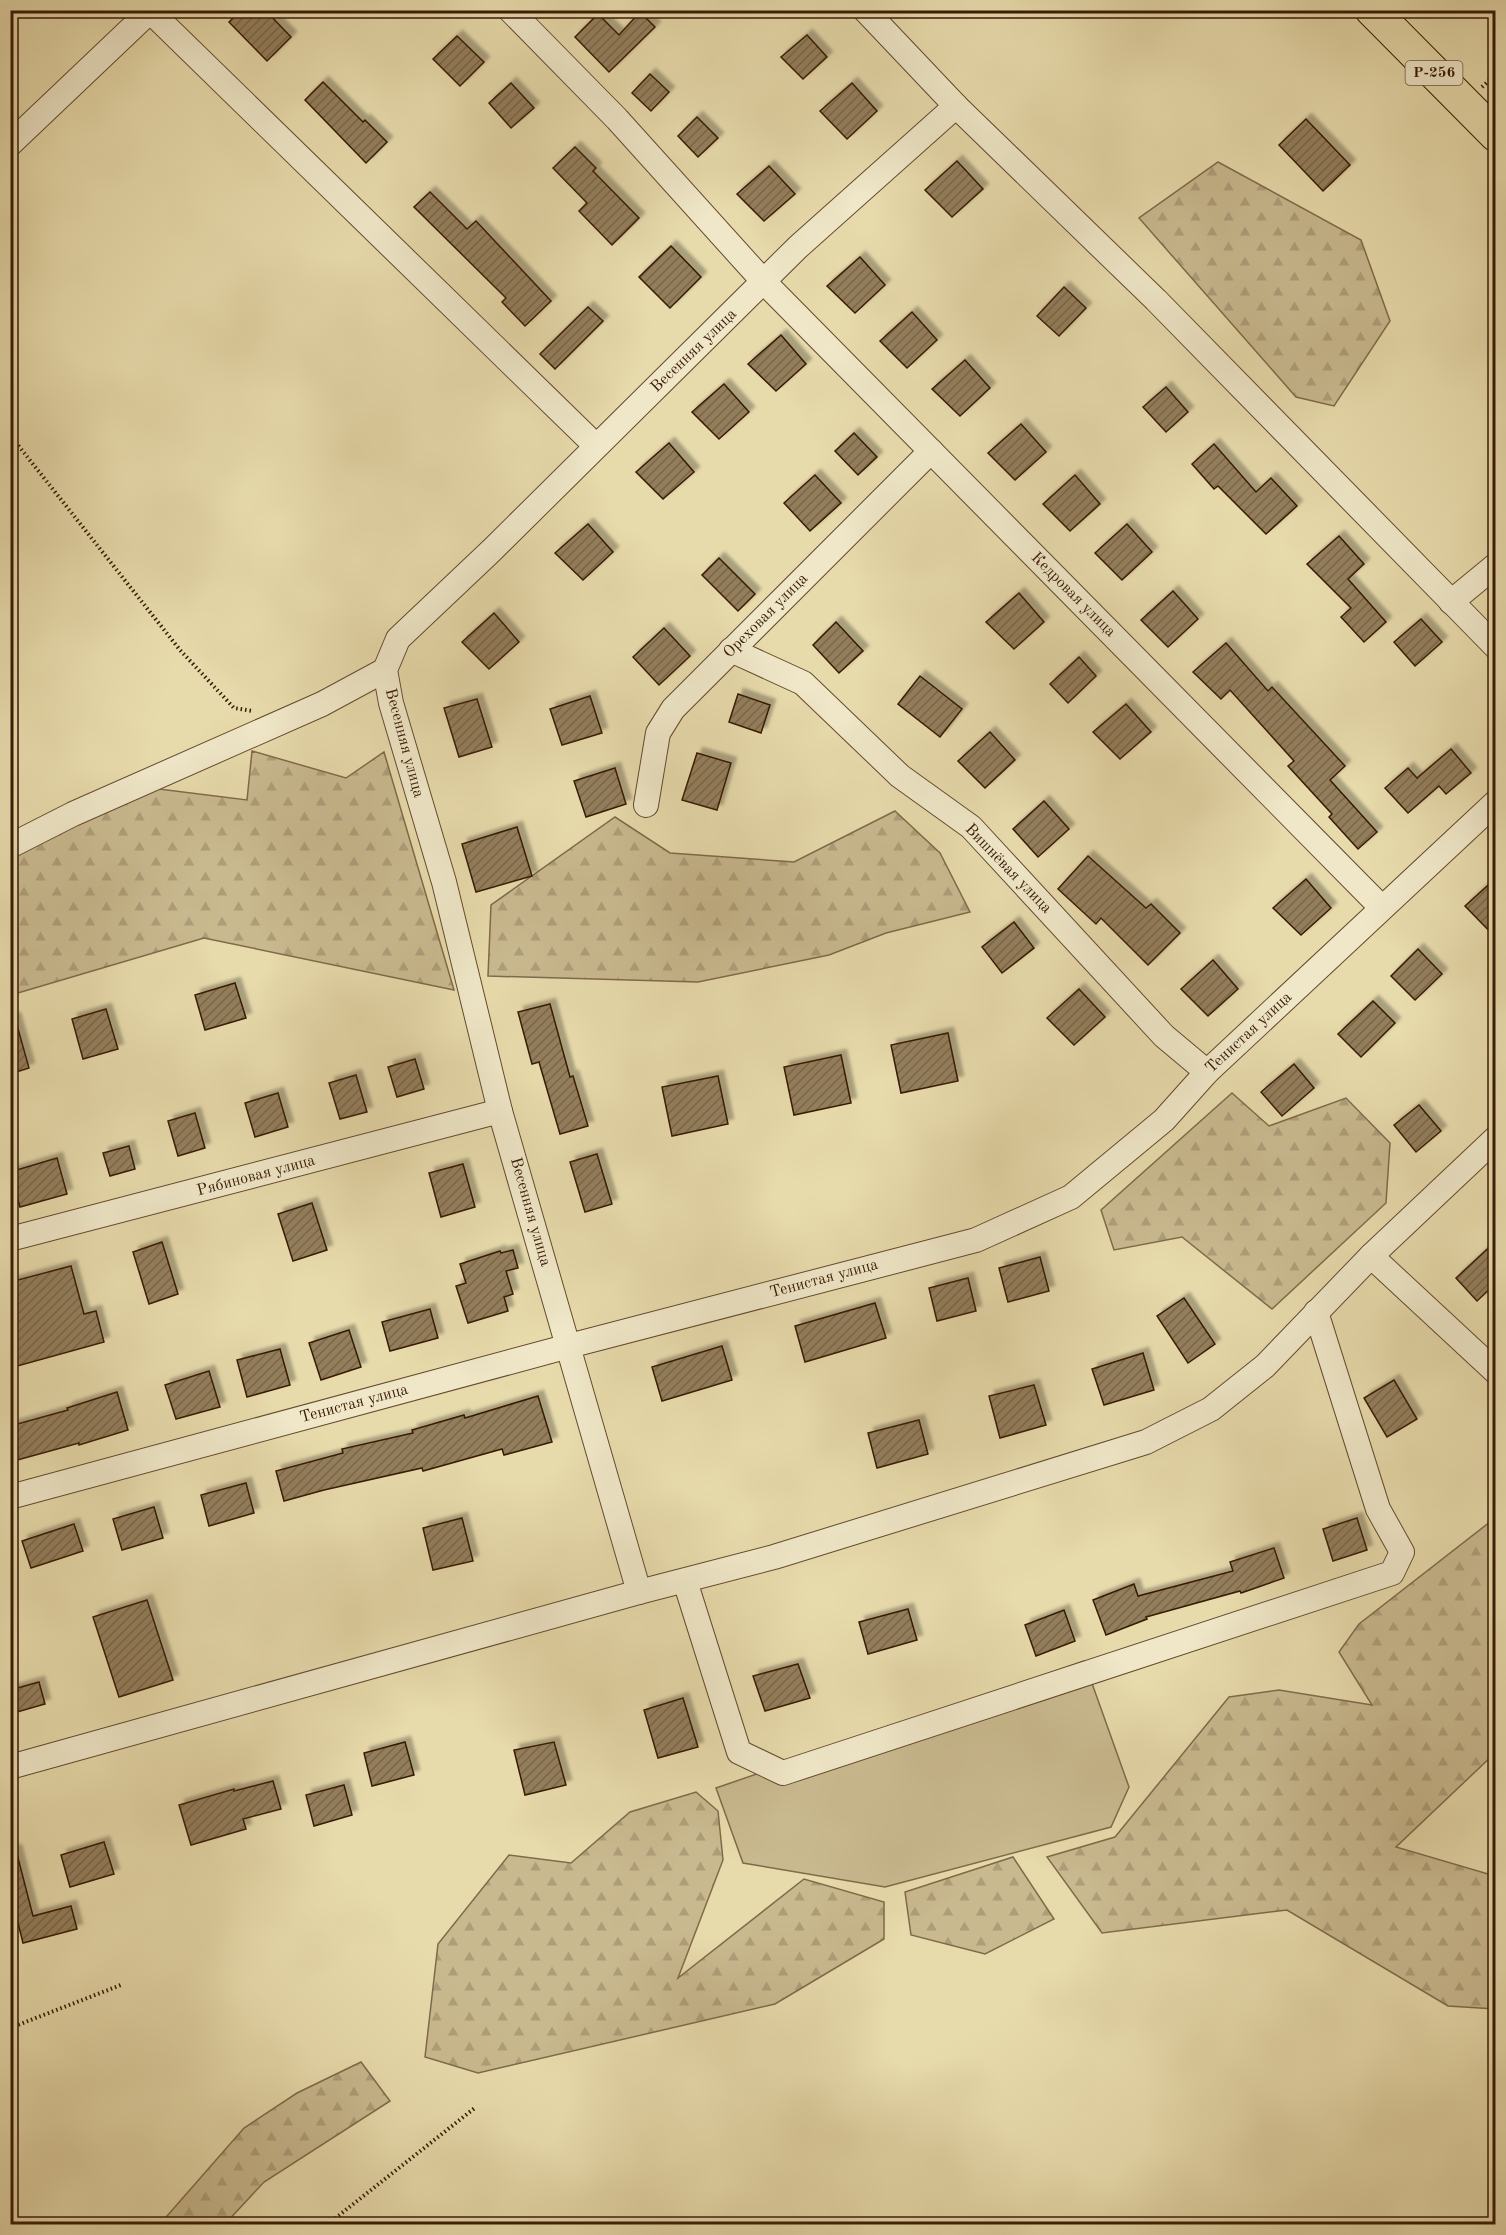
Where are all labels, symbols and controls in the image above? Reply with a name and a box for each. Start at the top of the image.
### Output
road number: Р-256 [1406,61,1462,85]
street label: Весенняя улица [648,306,740,396]
street label: Кедровая улица [1028,550,1118,640]
street label: Ореховая улица [721,571,811,661]
street label: Весенняя улица [382,687,426,799]
street label: Вишнёвая улица [962,821,1055,917]
street label: Тенистая улица [1203,989,1295,1077]
street label: Рябиновая улица [195,1152,317,1199]
street label: Весенняя улица [507,1156,553,1268]
street label: Тенистая улица [768,1257,880,1301]
street label: Тенистая улица [298,1382,410,1426]

